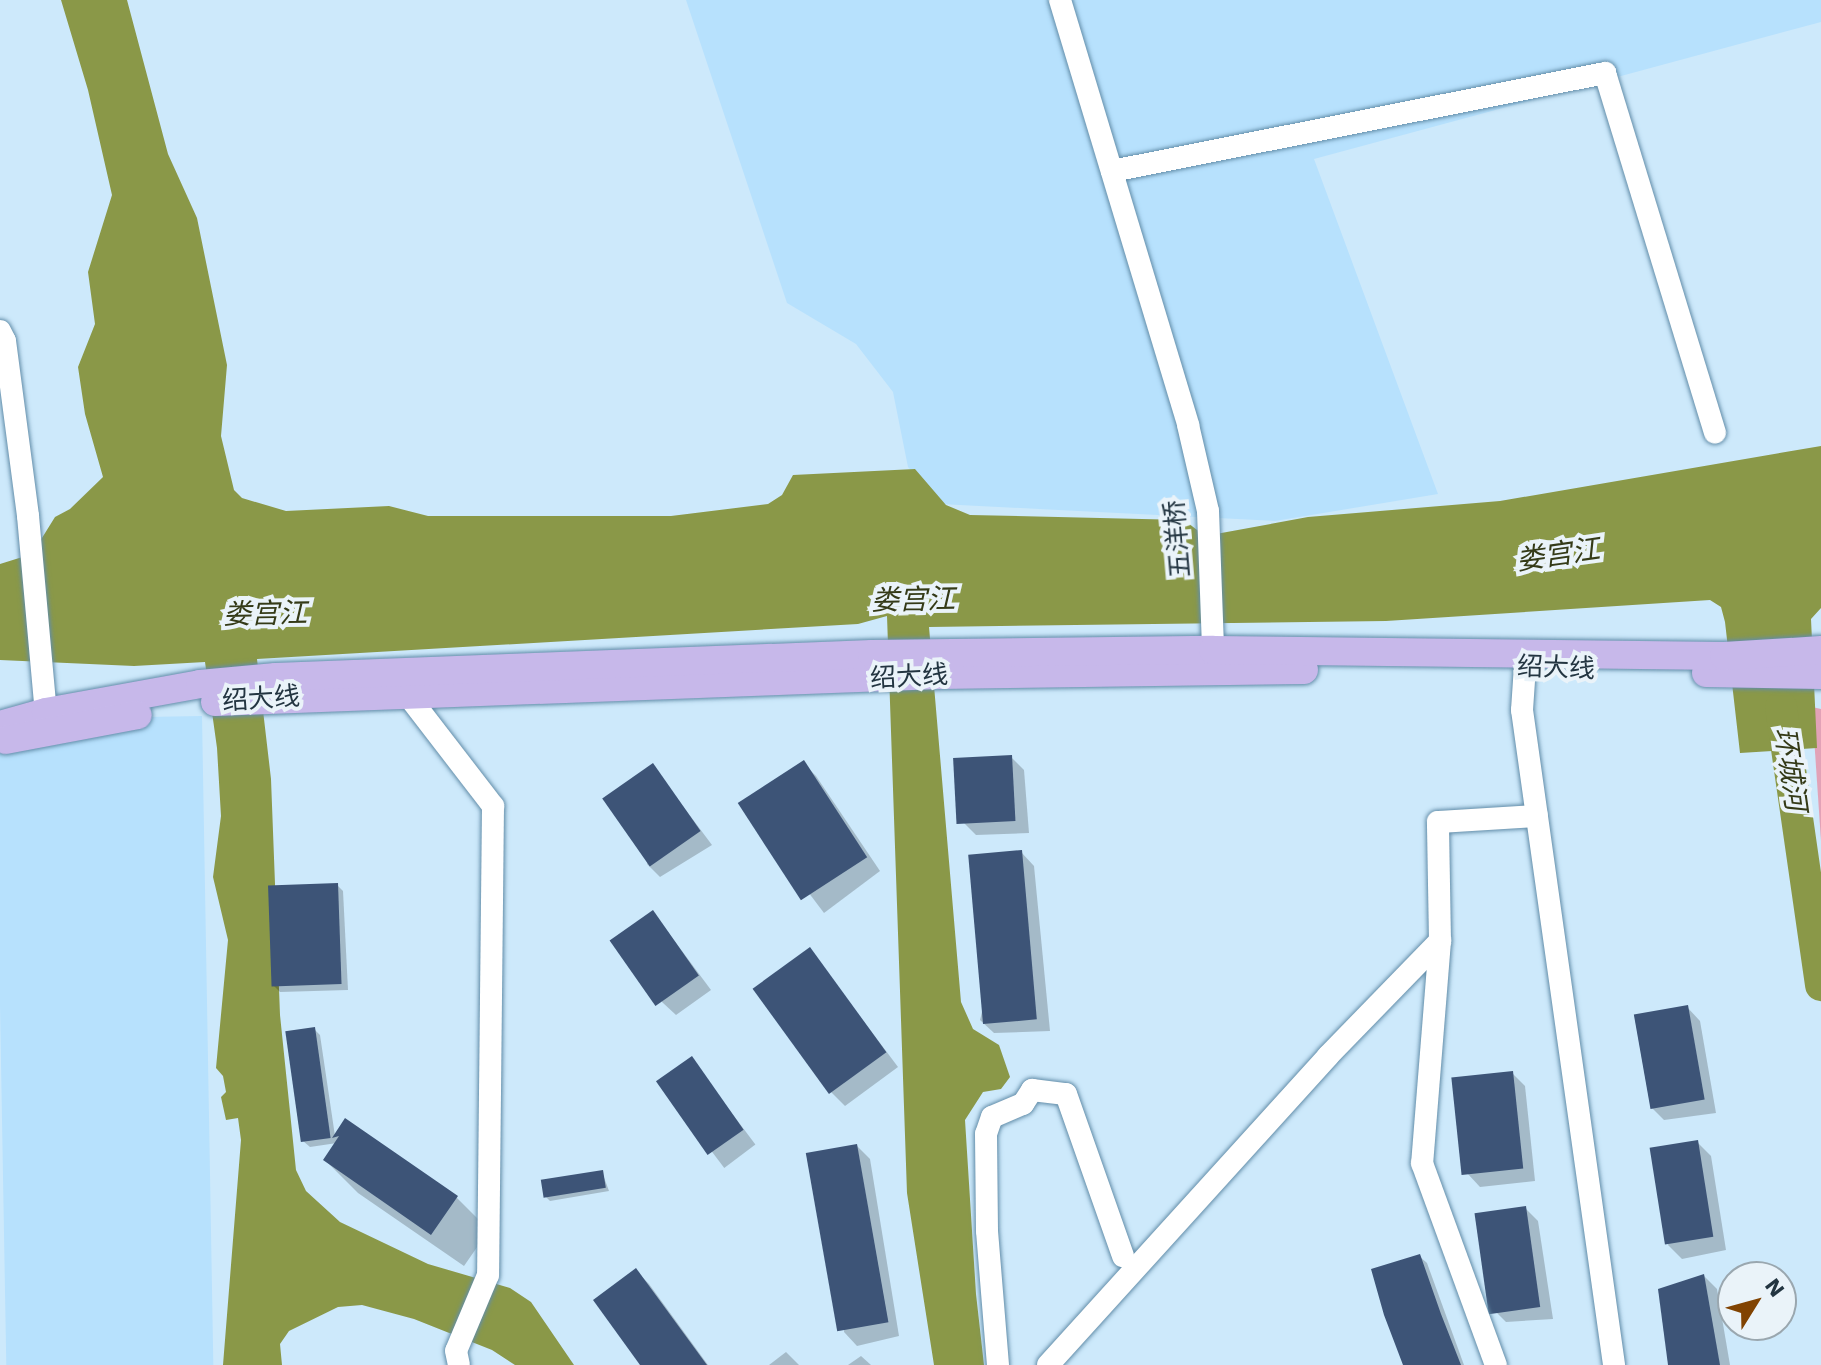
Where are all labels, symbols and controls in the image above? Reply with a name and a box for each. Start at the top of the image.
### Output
street label: 五洋桥 [1159,499,1197,579]
water label: 娄宫江 [1514,533,1602,577]
water label: 娄宫江 [871,582,955,618]
water label: 娄宫江 [223,596,307,632]
street label: 绍大线 [1516,651,1596,685]
street label: 绍大线 [869,659,949,695]
street label: 绍大线 [221,681,301,717]
water label: 环城河 [1768,725,1812,813]
north arrow [1717,1261,1797,1341]
text: N [1760,1273,1790,1301]

